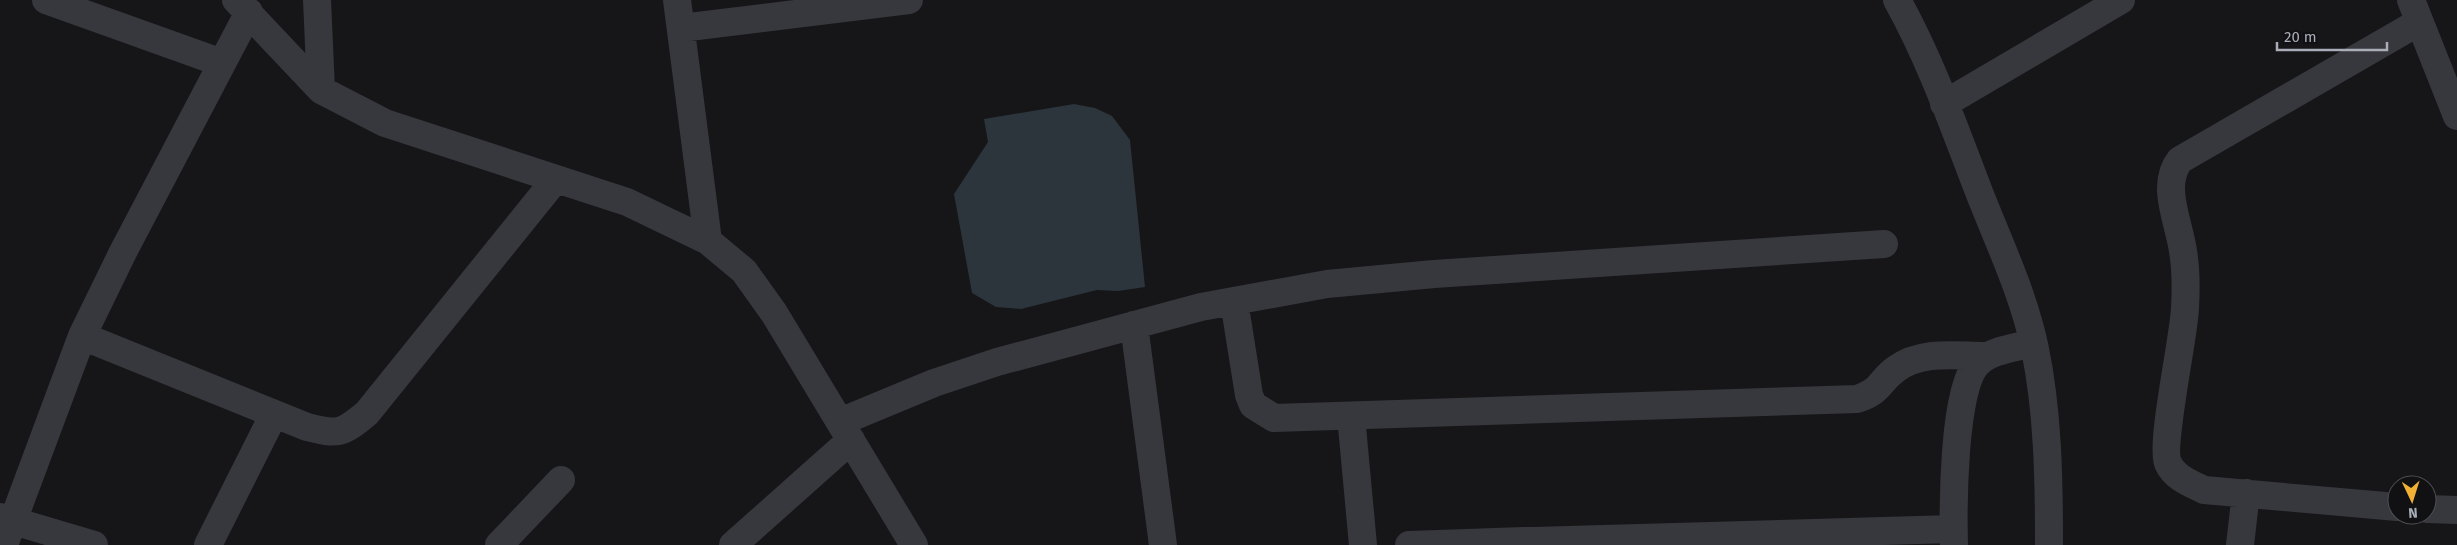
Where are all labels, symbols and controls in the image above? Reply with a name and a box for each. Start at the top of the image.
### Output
scale bar [2277,20,2387,52]
text: 20 m [2284,28,2317,46]
north arrow [2387,475,2437,525]
text: N [2408,504,2418,521]

